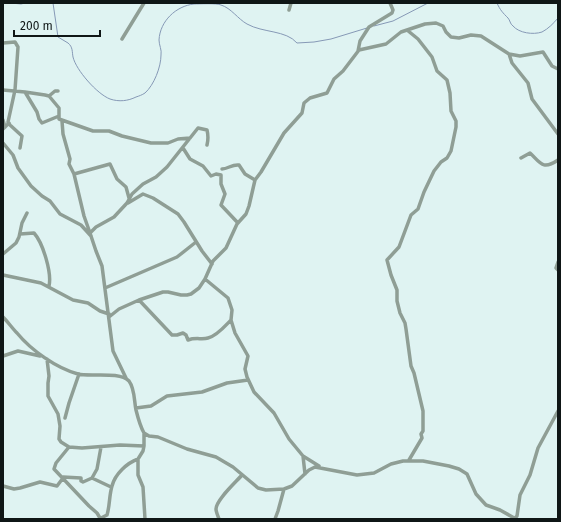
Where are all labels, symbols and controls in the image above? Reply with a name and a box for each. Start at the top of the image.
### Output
scale bar [14,12,100,38]
text: 200 m [20,19,53,33]

